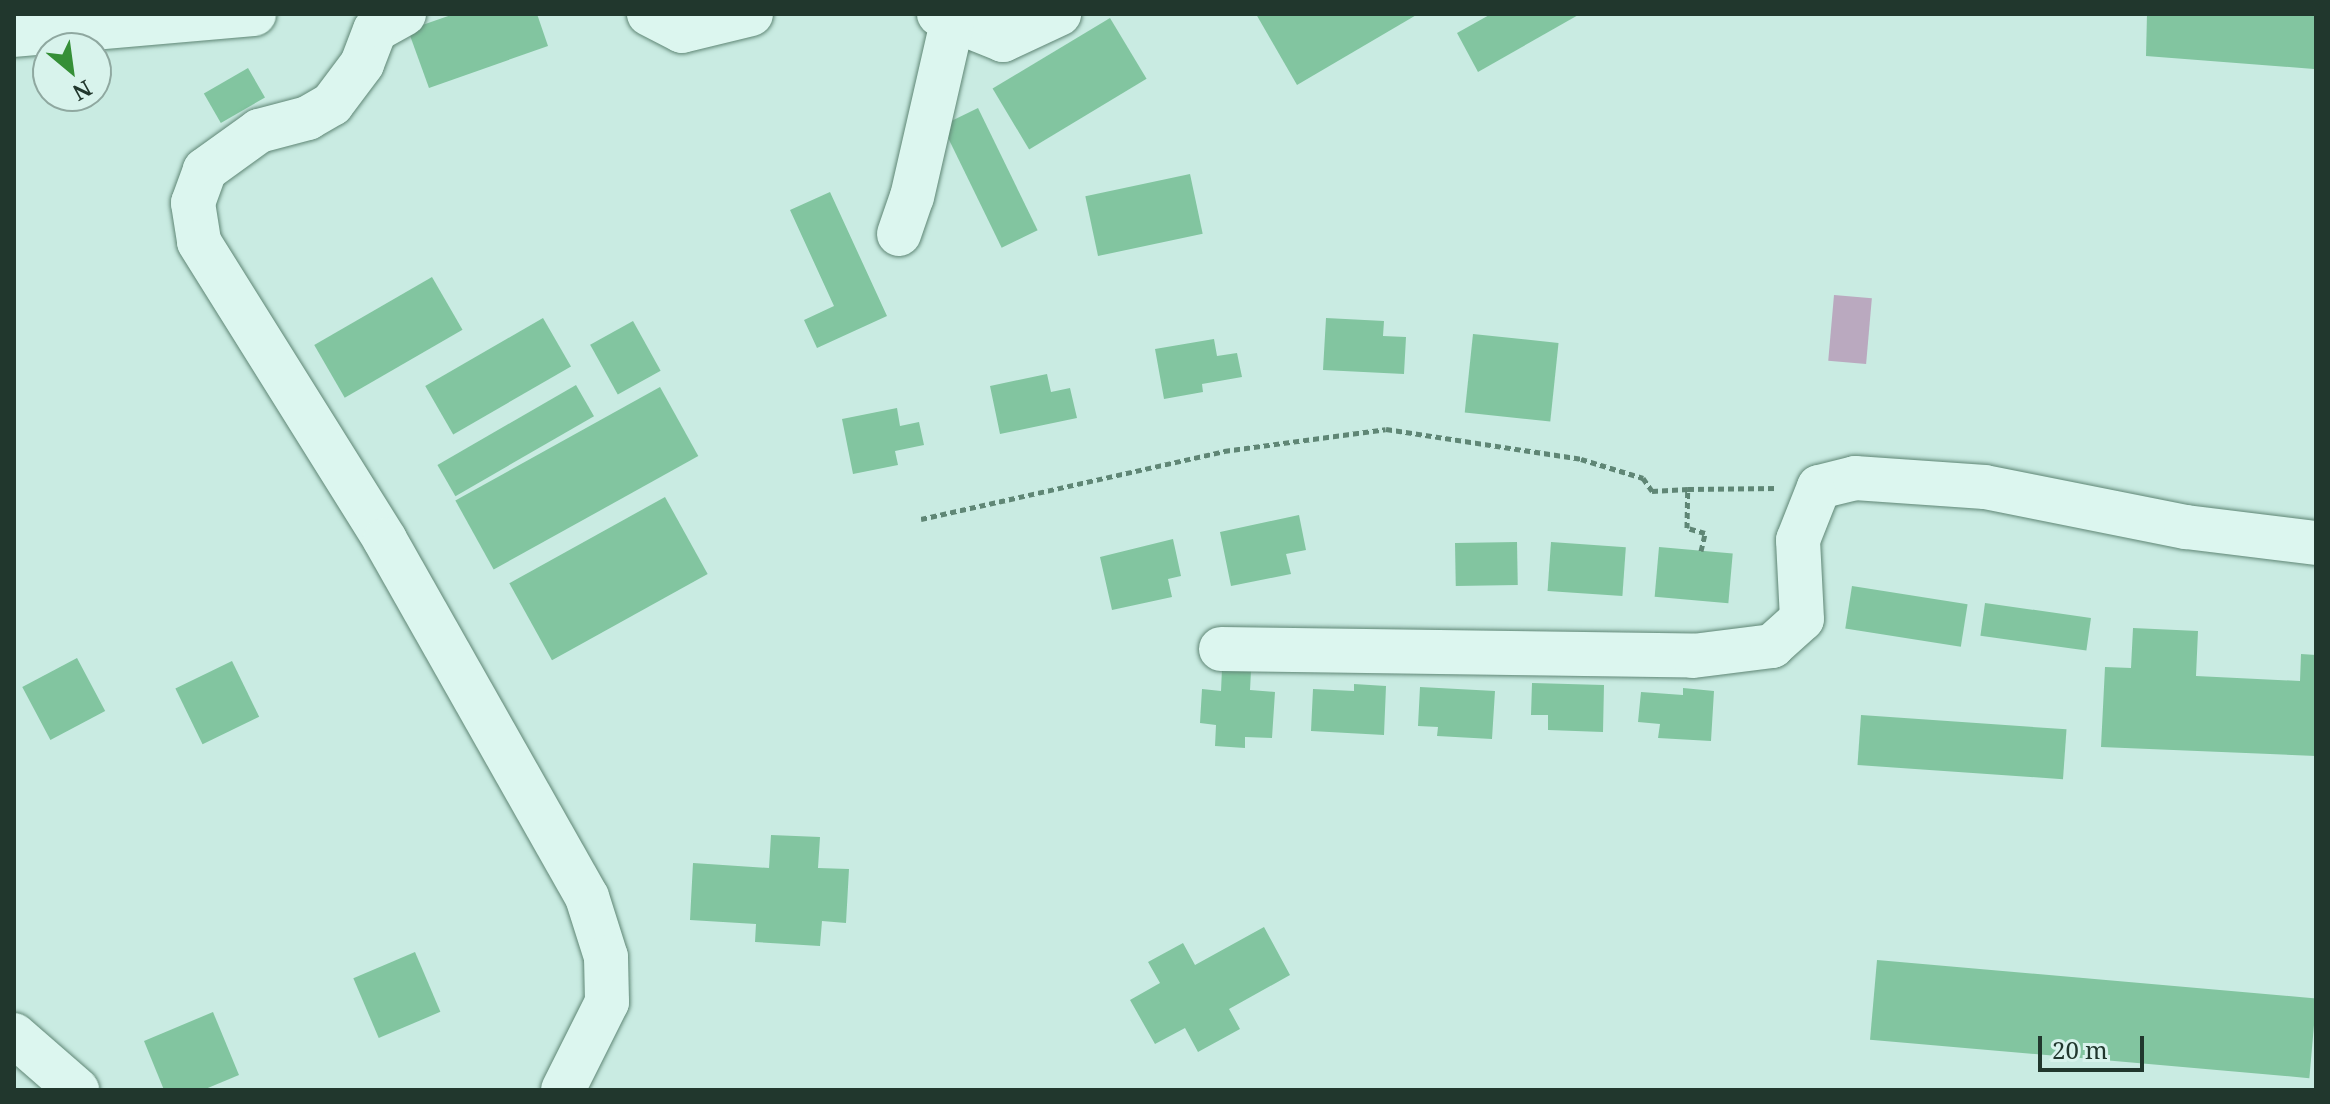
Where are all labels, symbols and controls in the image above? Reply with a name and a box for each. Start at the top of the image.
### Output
north arrow [32,32,112,112]
text: N [68,74,98,109]
scale bar [2042,1020,2148,1070]
text: 20 m [2052,1033,2108,1066]

